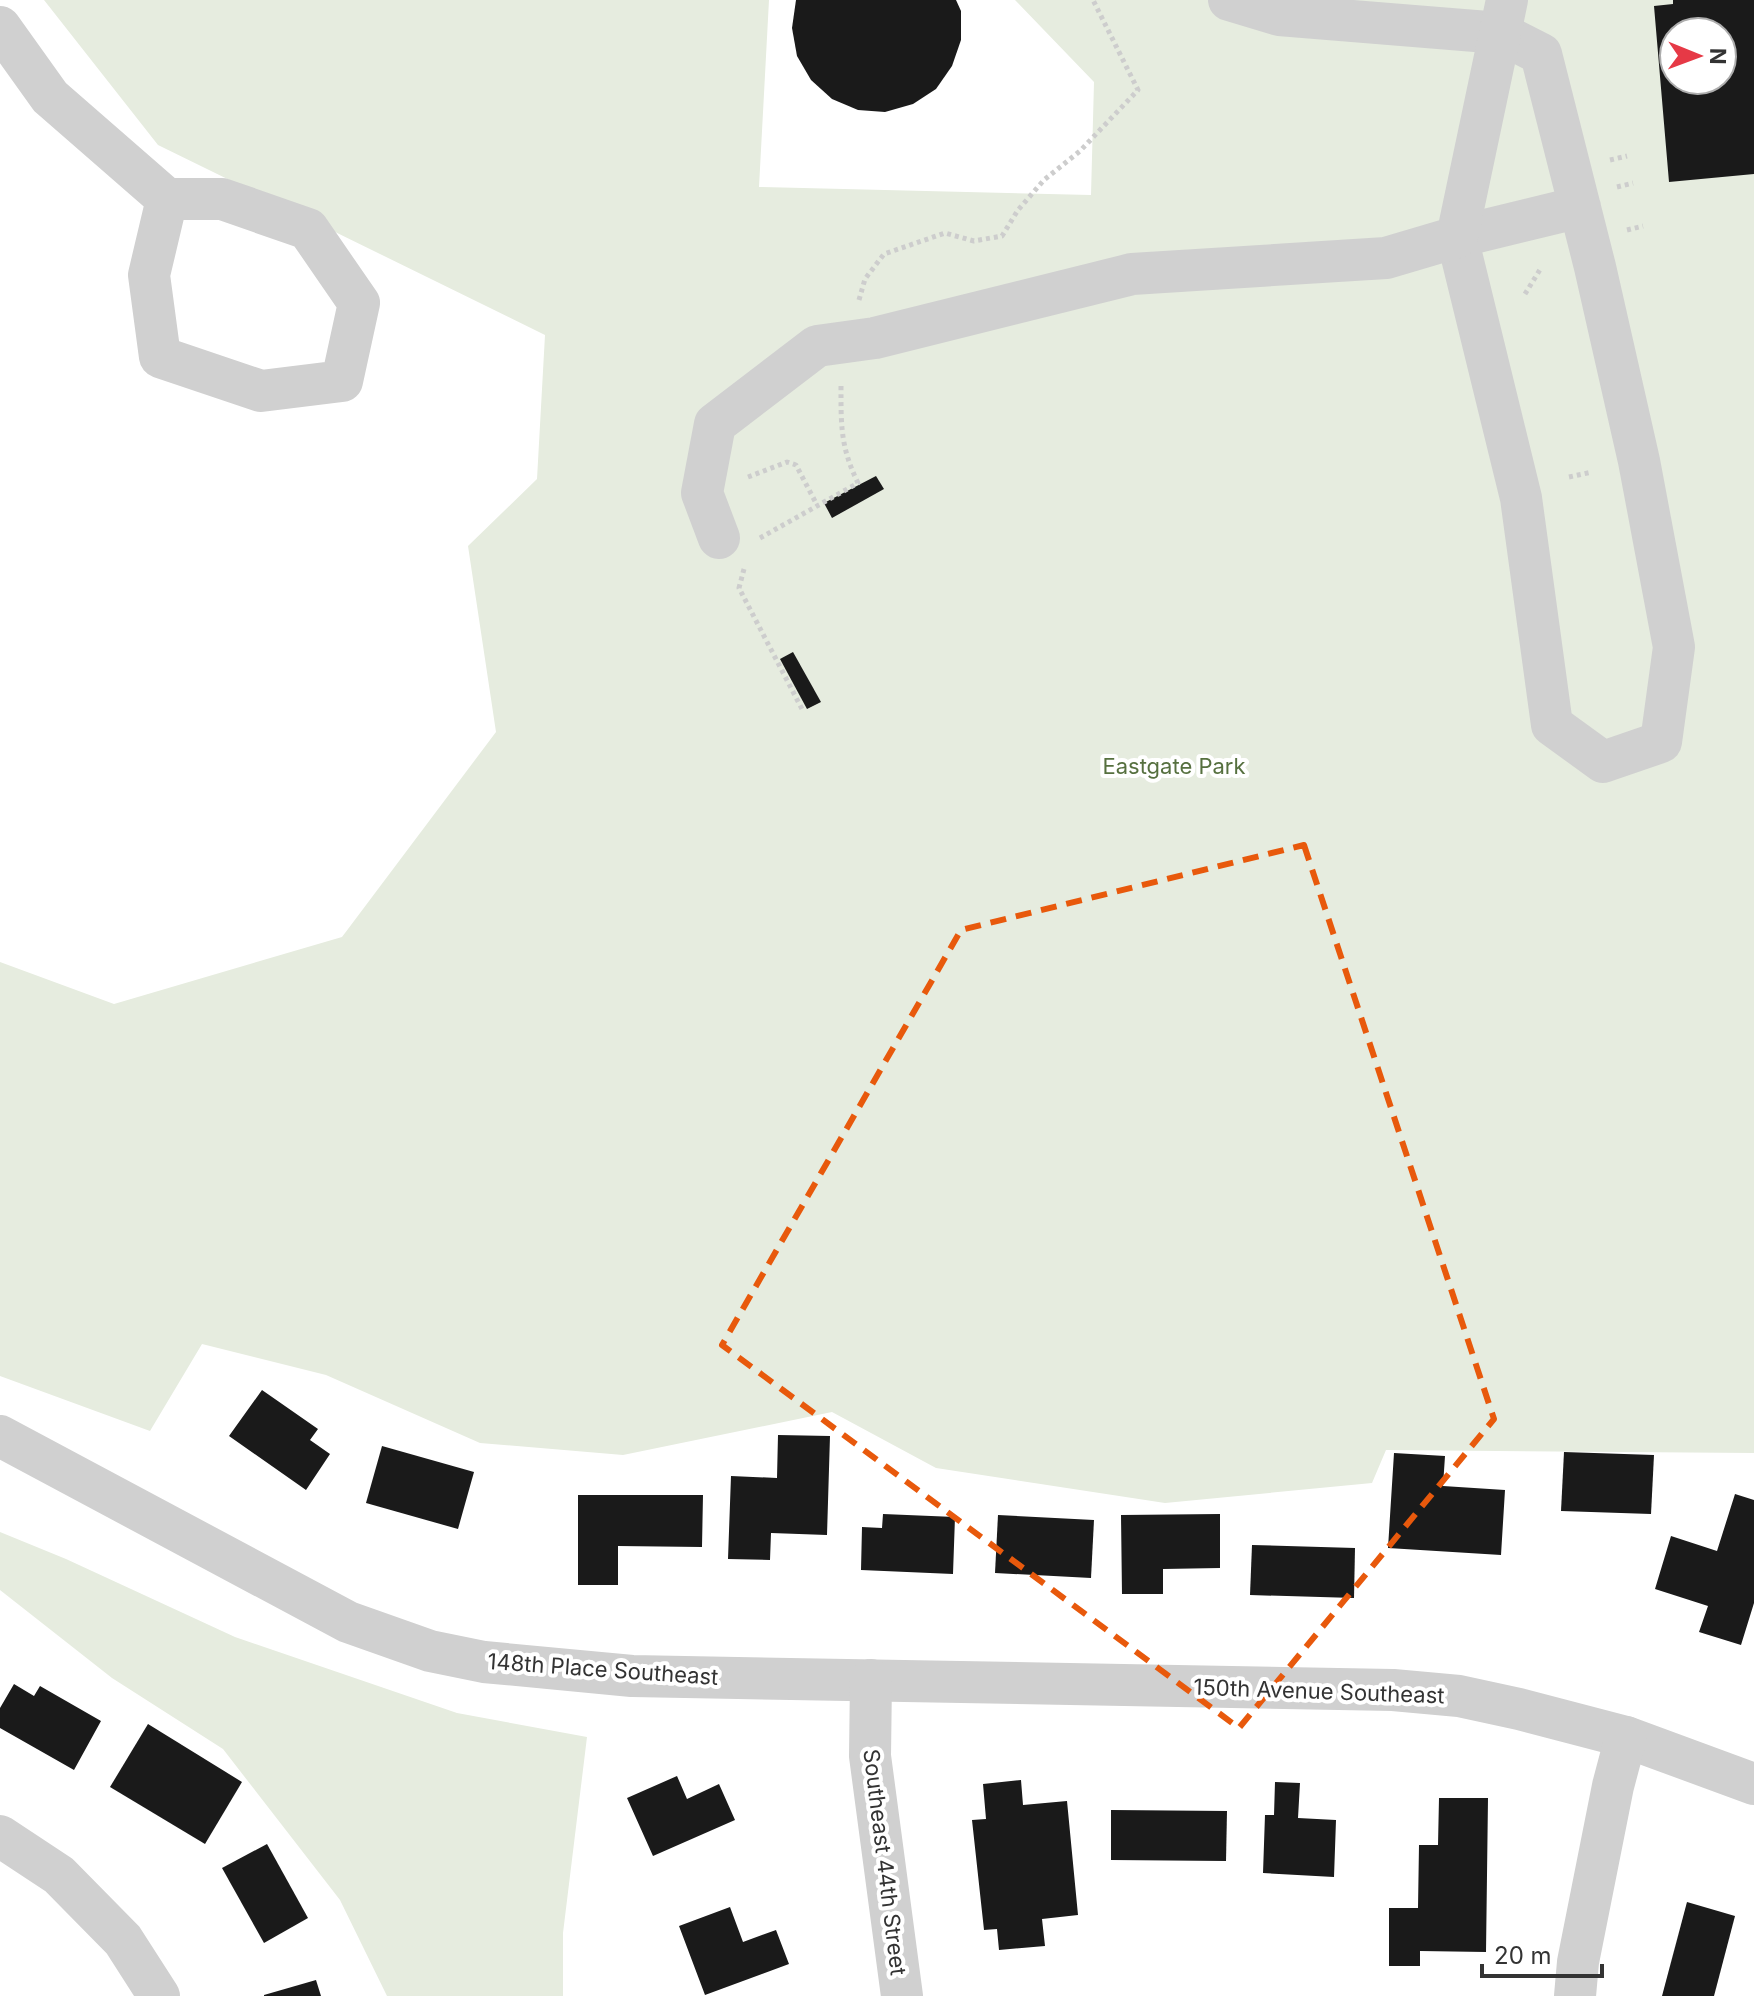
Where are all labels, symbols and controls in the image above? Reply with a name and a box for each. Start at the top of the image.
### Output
north arrow [1658,16,1738,96]
text: N [1705,48,1731,65]
park label: Eastgate Park [1102,753,1246,779]
street label: 148th Place Southeast [487,1648,719,1690]
street label: 150th Avenue Southeast [1193,1674,1445,1708]
street label: Southeast 44th Street [858,1747,912,1977]
scale bar [1482,1928,1602,1978]
text: 20 m [1494,1941,1552,1970]

